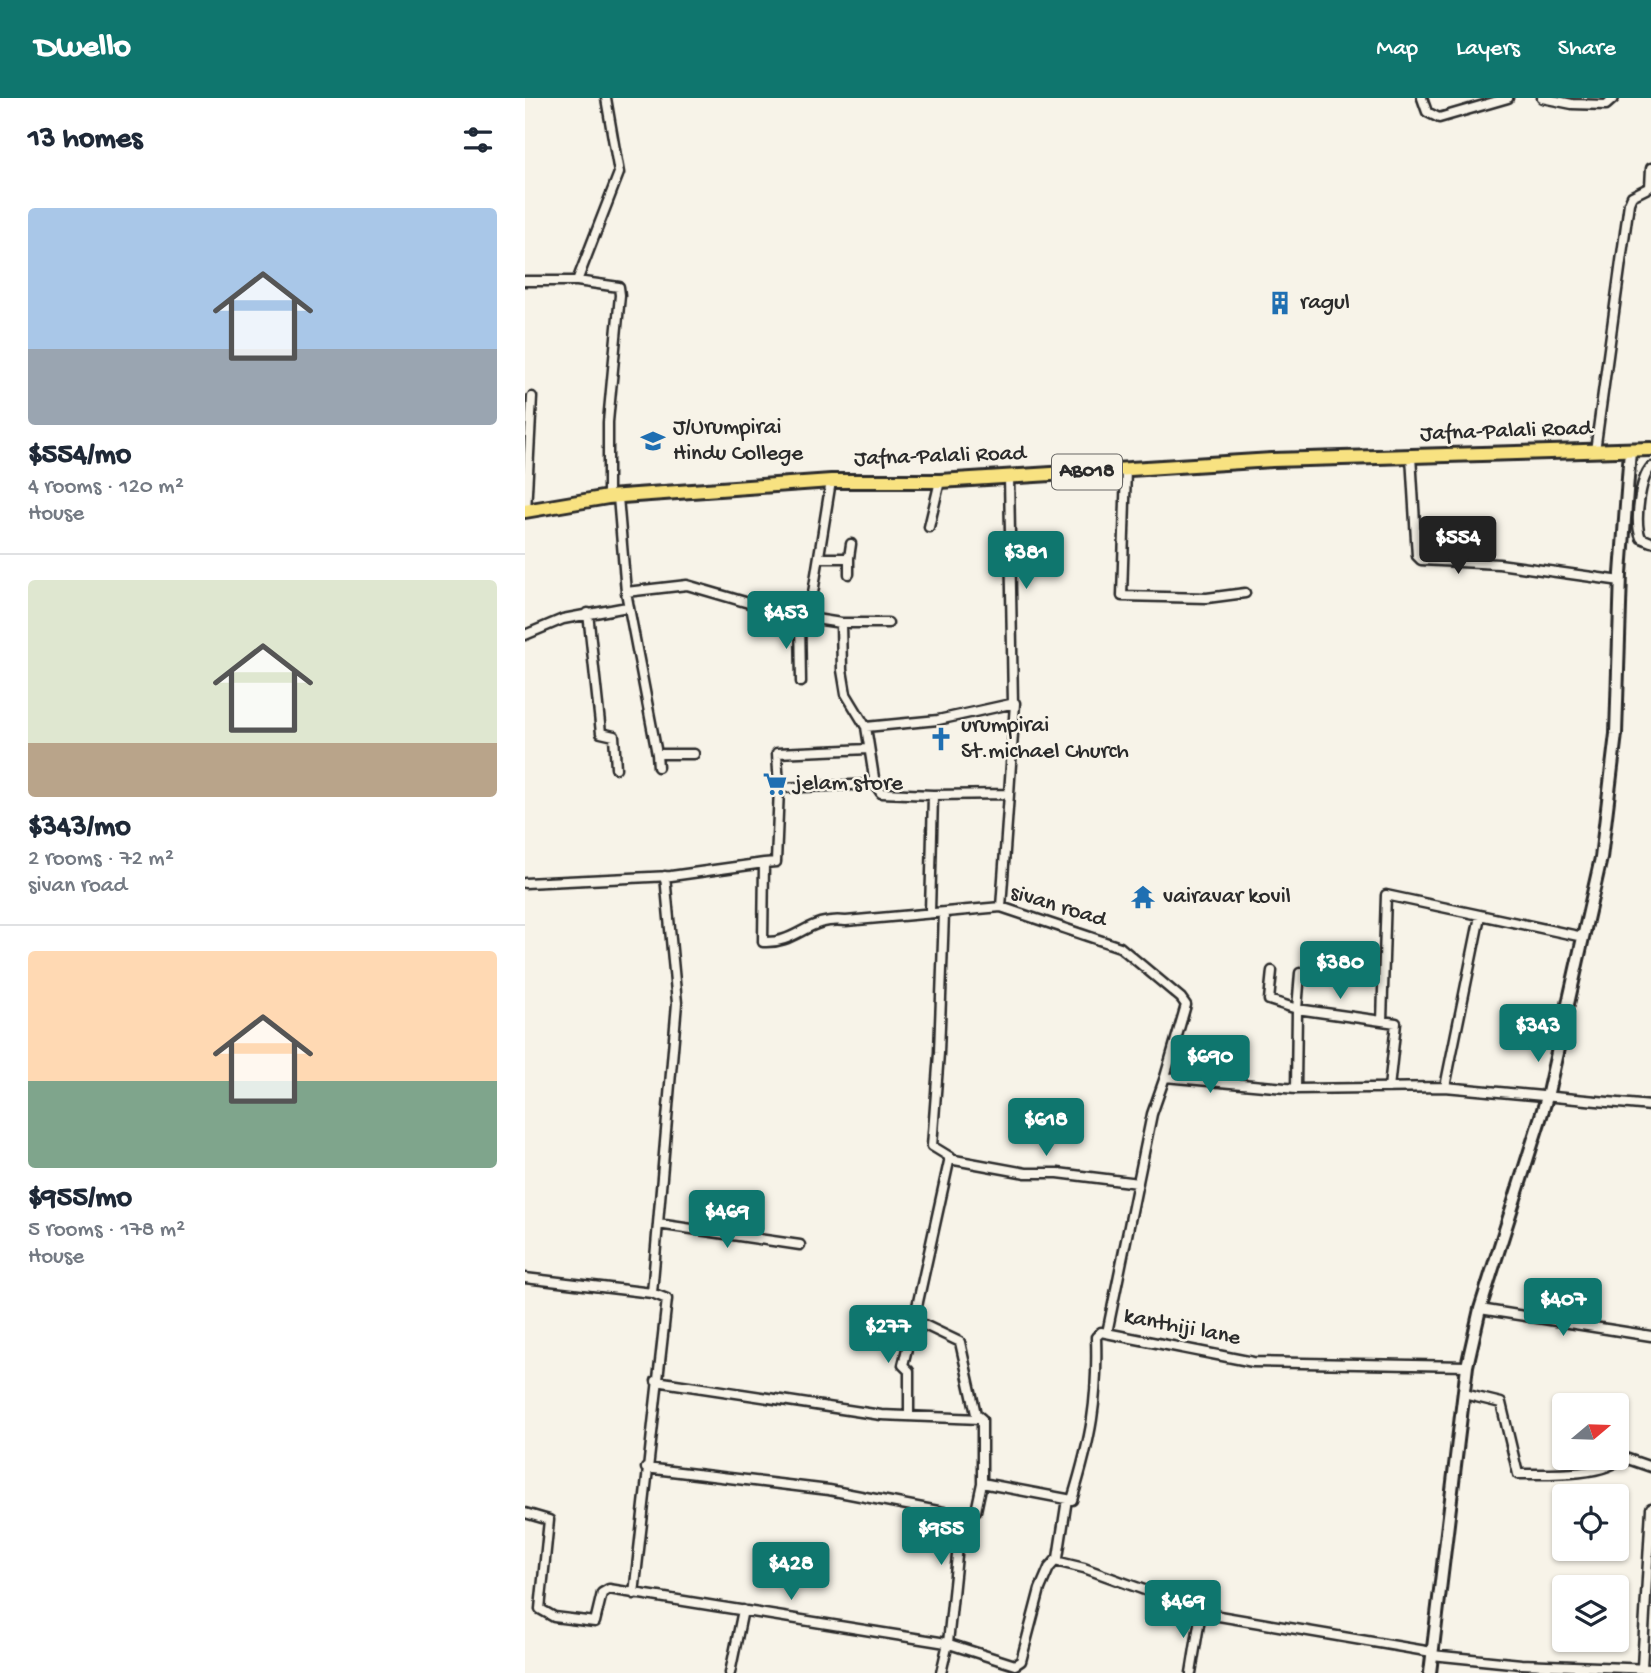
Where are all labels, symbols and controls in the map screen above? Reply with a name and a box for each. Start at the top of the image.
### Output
text: Dwello [35,30,131,68]
text: Map [1376,35,1418,64]
text: Layers [1456,35,1520,64]
text: Share [1558,35,1616,64]
icon: filters [459,121,497,159]
text: 13 homes [28,123,142,158]
icon: home [200,253,326,379]
building icon: ragul [1266,289,1294,317]
place label: ragul [1300,290,1350,317]
place label: J/Urumpirai Hindu College [673,415,804,468]
street label: Jafna-Palali Road [1420,415,1594,448]
school or university icon: J/Urumpirai Hindu College [639,427,667,455]
text: $554/mo [28,439,131,474]
street label: Jafna-Palali Road [854,440,1028,473]
road number: AB018 [1052,454,1122,490]
text: 4 rooms · 120 m² [28,474,184,501]
text: House [28,501,84,528]
pin: $554 [1417,517,1499,576]
text: $554 [1435,525,1481,552]
pin: $381 [985,532,1067,591]
text: $381 [1004,540,1048,567]
pin: $453 [745,592,827,651]
text: $453 [763,600,809,627]
icon: home [200,625,326,751]
place label: urumpirai St.michael Church [961,713,1129,766]
church icon: urumpirai St.michael Church [927,725,955,753]
supermarket icon: jelam store [761,770,789,798]
place label: jelam store [791,771,904,798]
text: $343/mo [28,811,131,846]
text: 2 rooms · 72 m² [28,846,174,873]
text: sivan road [28,873,127,900]
street label: sivan road [1007,880,1111,935]
temple icon: vairavar kovil [1129,883,1157,911]
place label: vairavar kovil [1163,884,1291,911]
pin: $380 [1299,942,1381,1001]
text: $380 [1316,950,1364,977]
icon: home [200,996,326,1122]
pin: $343 [1497,1004,1579,1064]
text: $343 [1515,1013,1561,1040]
pin: $690 [1169,1035,1251,1095]
text: $690 [1187,1044,1233,1071]
pin: $618 [1005,1098,1087,1158]
text: $618 [1024,1107,1068,1134]
text: $955/mo [28,1182,132,1217]
pin: $469 [686,1190,768,1250]
text: $469 [705,1199,749,1226]
text: 5 rooms · 178 m² [28,1217,185,1244]
text: House [28,1244,84,1271]
pin: $407 [1522,1278,1604,1338]
text: $407 [1540,1287,1586,1314]
street label: kanthiji lane [1121,1303,1244,1353]
pin: $277 [847,1306,929,1365]
text: $277 [865,1314,911,1341]
north arrow [1552,1393,1629,1470]
map controls [1552,1393,1629,1652]
button: locate [1552,1484,1629,1561]
pin: $955 [900,1508,982,1567]
text: $955 [918,1516,964,1543]
pin: $428 [750,1542,832,1602]
text: $428 [768,1551,814,1578]
button: layers [1552,1575,1629,1652]
pin: $469 [1142,1580,1224,1640]
text: $469 [1161,1589,1205,1616]

